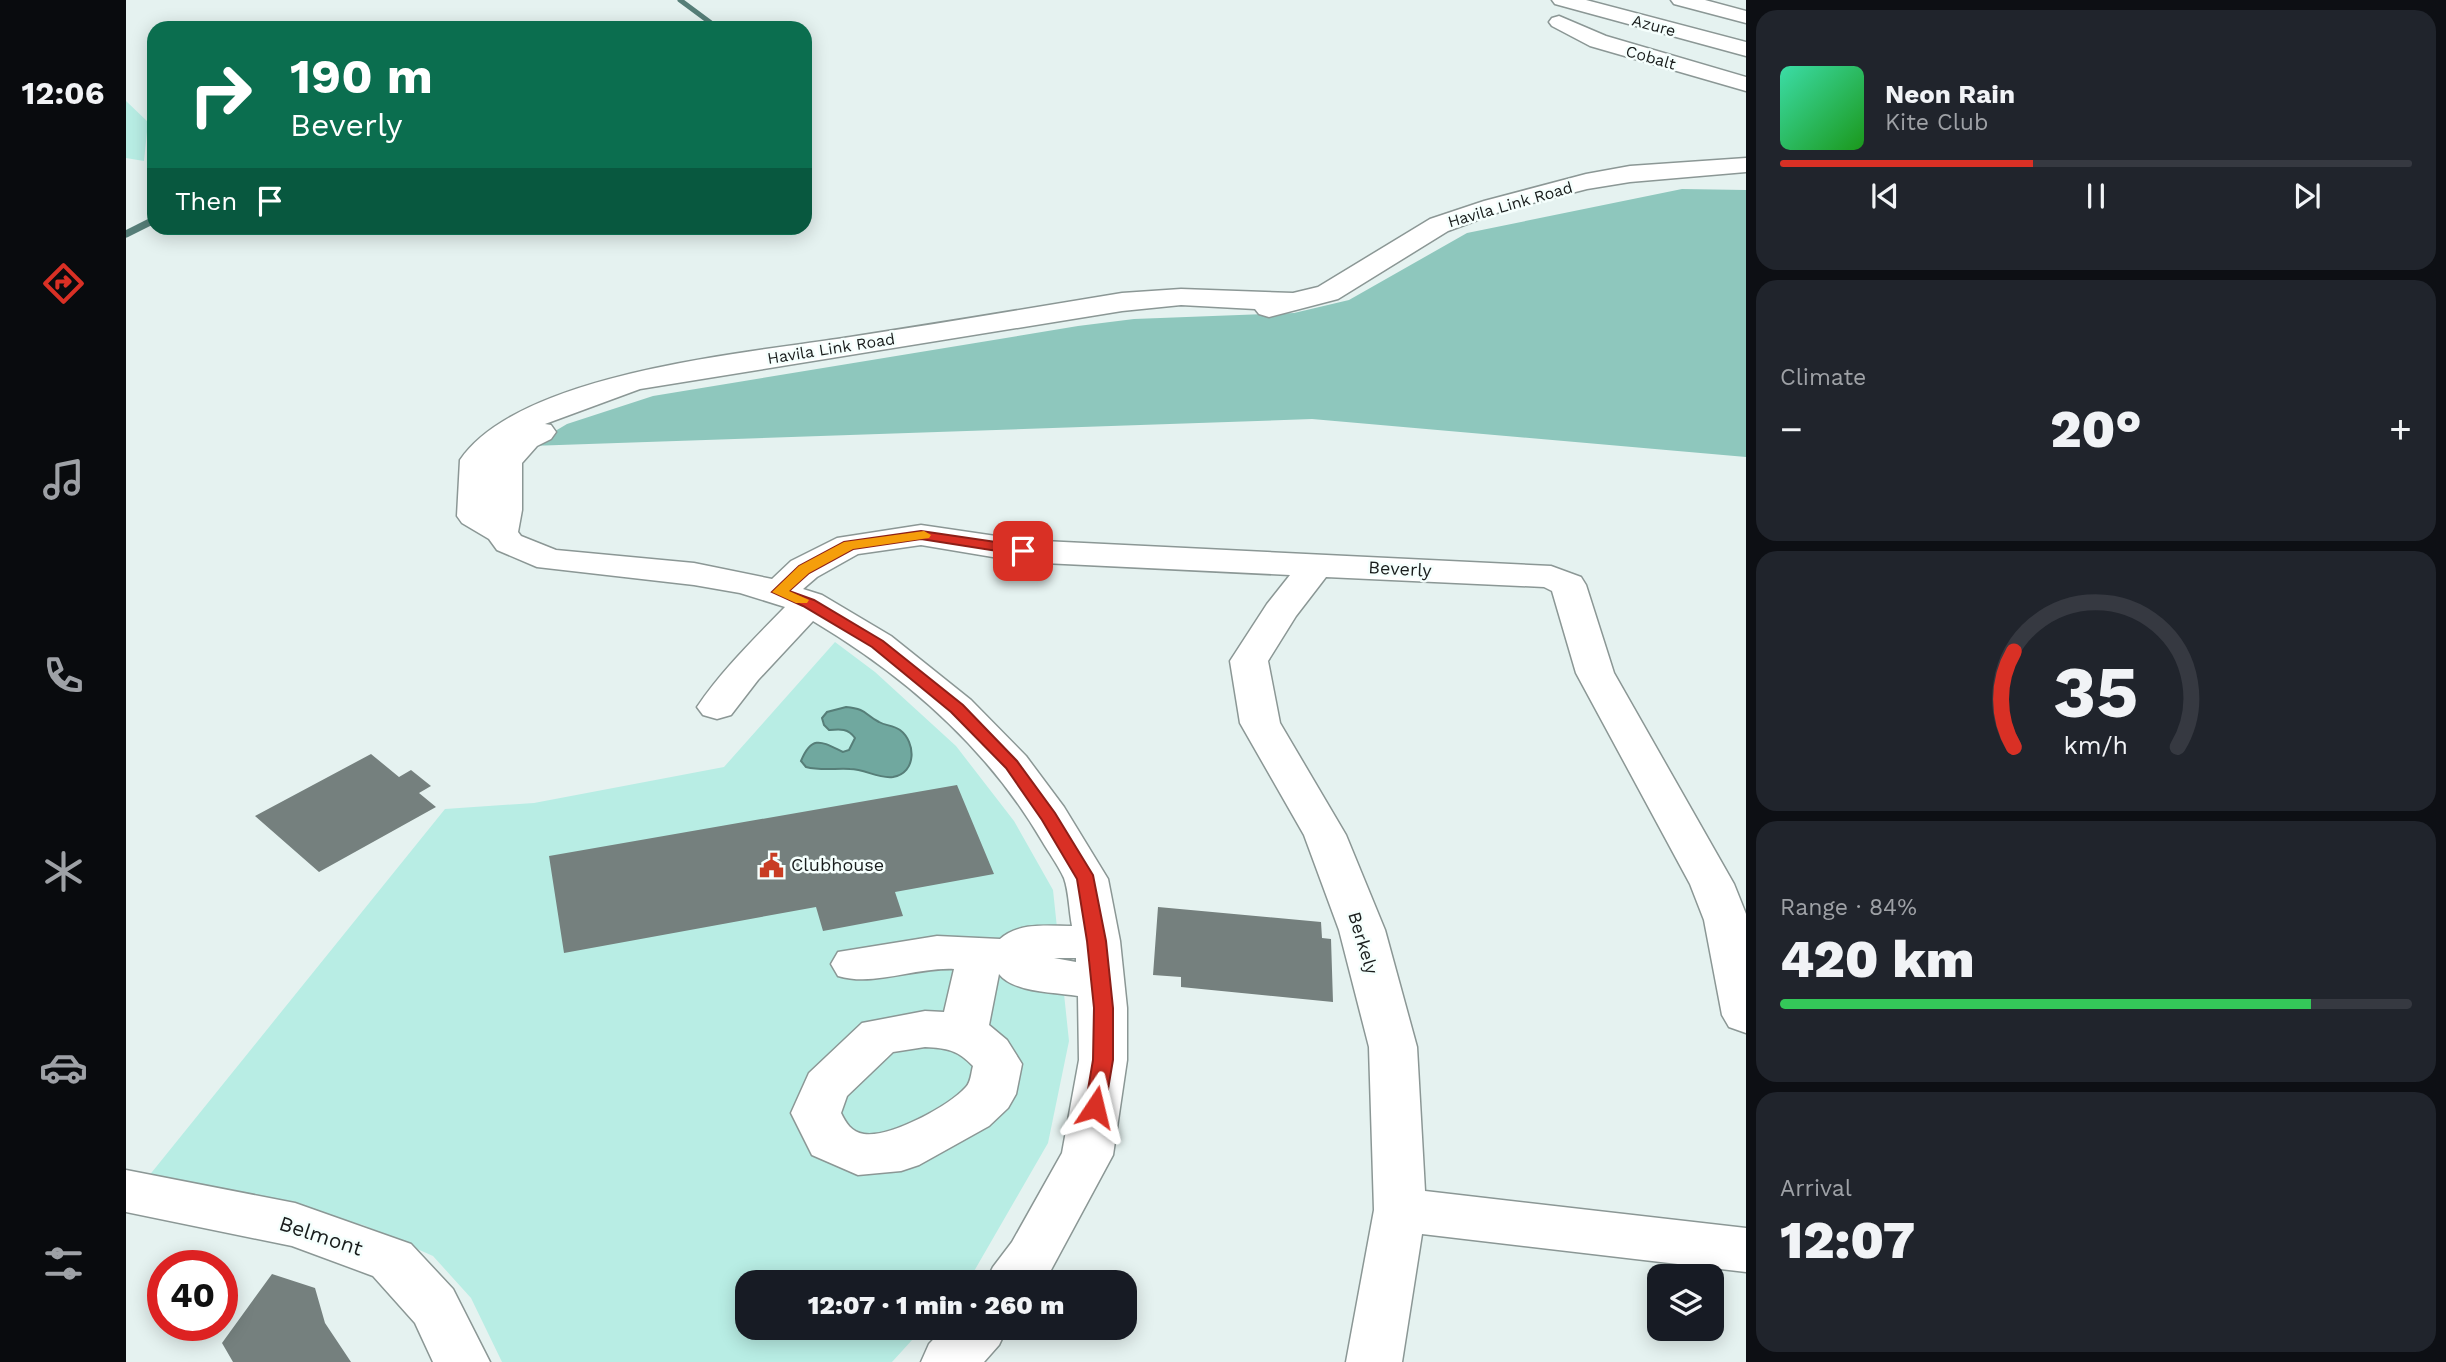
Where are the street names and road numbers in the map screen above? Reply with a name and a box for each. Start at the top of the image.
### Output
street label: Azure [1630,11,1678,40]
street label: Cobalt [1624,41,1678,74]
street label: Havila Link Road [1446,178,1575,231]
street label: Havila Link Road [766,329,896,368]
street label: Beverly [1368,556,1433,581]
street label: Berkely [1344,909,1383,977]
street label: Belmont [276,1210,366,1261]

